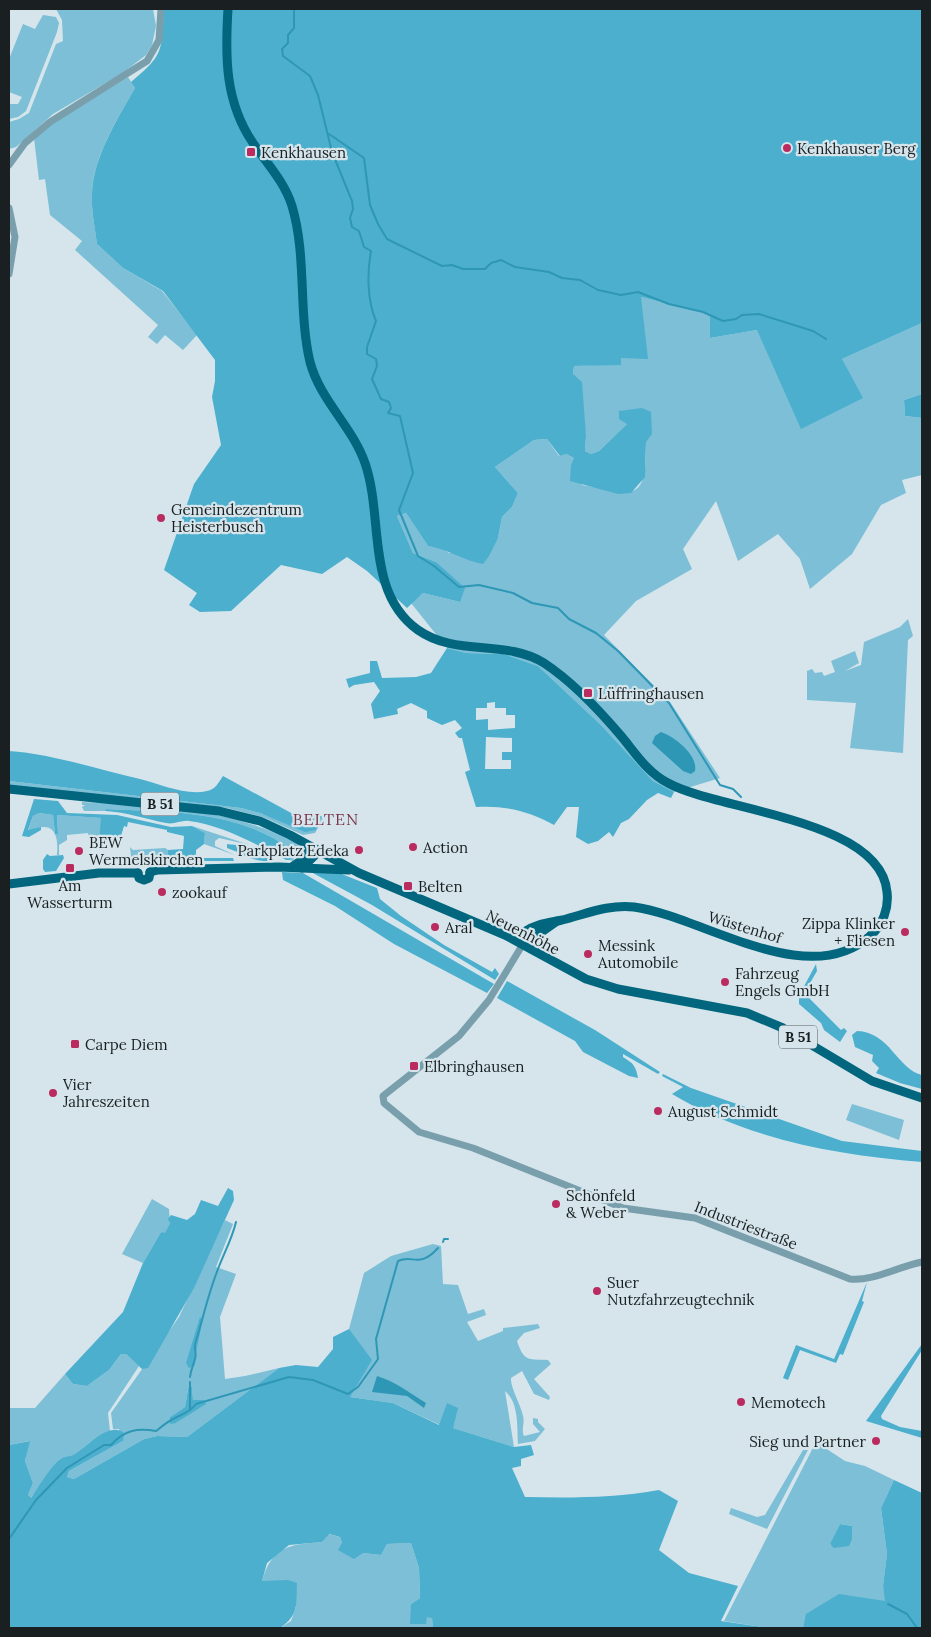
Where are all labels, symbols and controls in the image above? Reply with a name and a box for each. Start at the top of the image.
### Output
place label: Kenkhauser Berg [797,139,916,158]
marker: Kenkhauser Berg [781,142,793,154]
place label: Kenkhausen [261,143,346,162]
marker: Kenkhausen [245,146,257,158]
place label: Gemeindezentrum Heisterbusch [171,500,302,536]
marker: Gemeindezentrum Heisterbusch [155,512,167,524]
place label: Lüffringhausen [598,684,704,703]
marker: Lüffringhausen [582,687,594,699]
road number: B 51 [141,792,179,816]
district label: BELTEN [293,809,359,829]
place label: BEW Wermelskirchen [89,833,203,869]
place label: Action [422,838,468,857]
place label: Parkplatz Edeka [237,841,349,860]
marker: Action [407,841,419,853]
marker: Parkplatz Edeka [353,844,365,856]
marker: BEW Wermelskirchen [73,845,85,857]
marker: Am Wasserturm [64,862,76,874]
place label: Am Wasserturm [27,876,113,912]
place label: Belten [418,877,463,896]
marker: Belten [402,880,414,892]
place label: zookauf [172,883,228,902]
marker: zookauf [156,886,168,898]
street label: Neuenhöhe [483,905,563,959]
street label: Wüstenhof [706,907,785,947]
place label: Zippa Klinker + Fliesen [802,914,896,950]
place label: Aral [444,918,473,937]
marker: Aral [429,921,441,933]
marker: Zippa Klinker + Fliesen [899,926,911,938]
place label: Messink Automobile [597,936,678,972]
marker: Messink Automobile [582,948,594,960]
place label: Fahrzeug Engels GmbH [735,964,830,1000]
marker: Fahrzeug Engels GmbH [719,976,731,988]
road number: B 51 [779,1026,817,1048]
place label: Carpe Diem [85,1035,168,1054]
marker: Carpe Diem [69,1038,81,1050]
place label: Elbringhausen [424,1057,524,1076]
marker: Elbringhausen [408,1060,420,1072]
place label: Vier Jahreszeiten [62,1075,150,1111]
marker: Vier Jahreszeiten [47,1087,59,1099]
place label: August Schmidt [667,1102,778,1121]
marker: August Schmidt [652,1105,664,1117]
place label: Schönfeld & Weber [566,1186,636,1222]
street label: Industriestraße [692,1197,800,1253]
marker: Schönfeld & Weber [550,1198,562,1210]
place label: Suer Nutzfahrzeugtechnik [607,1273,754,1309]
marker: Suer Nutzfahrzeugtechnik [591,1285,603,1297]
place label: Memotech [751,1393,826,1412]
marker: Memotech [735,1396,747,1408]
place label: Sieg und Partner [749,1432,866,1451]
marker: Sieg und Partner [870,1435,882,1447]

